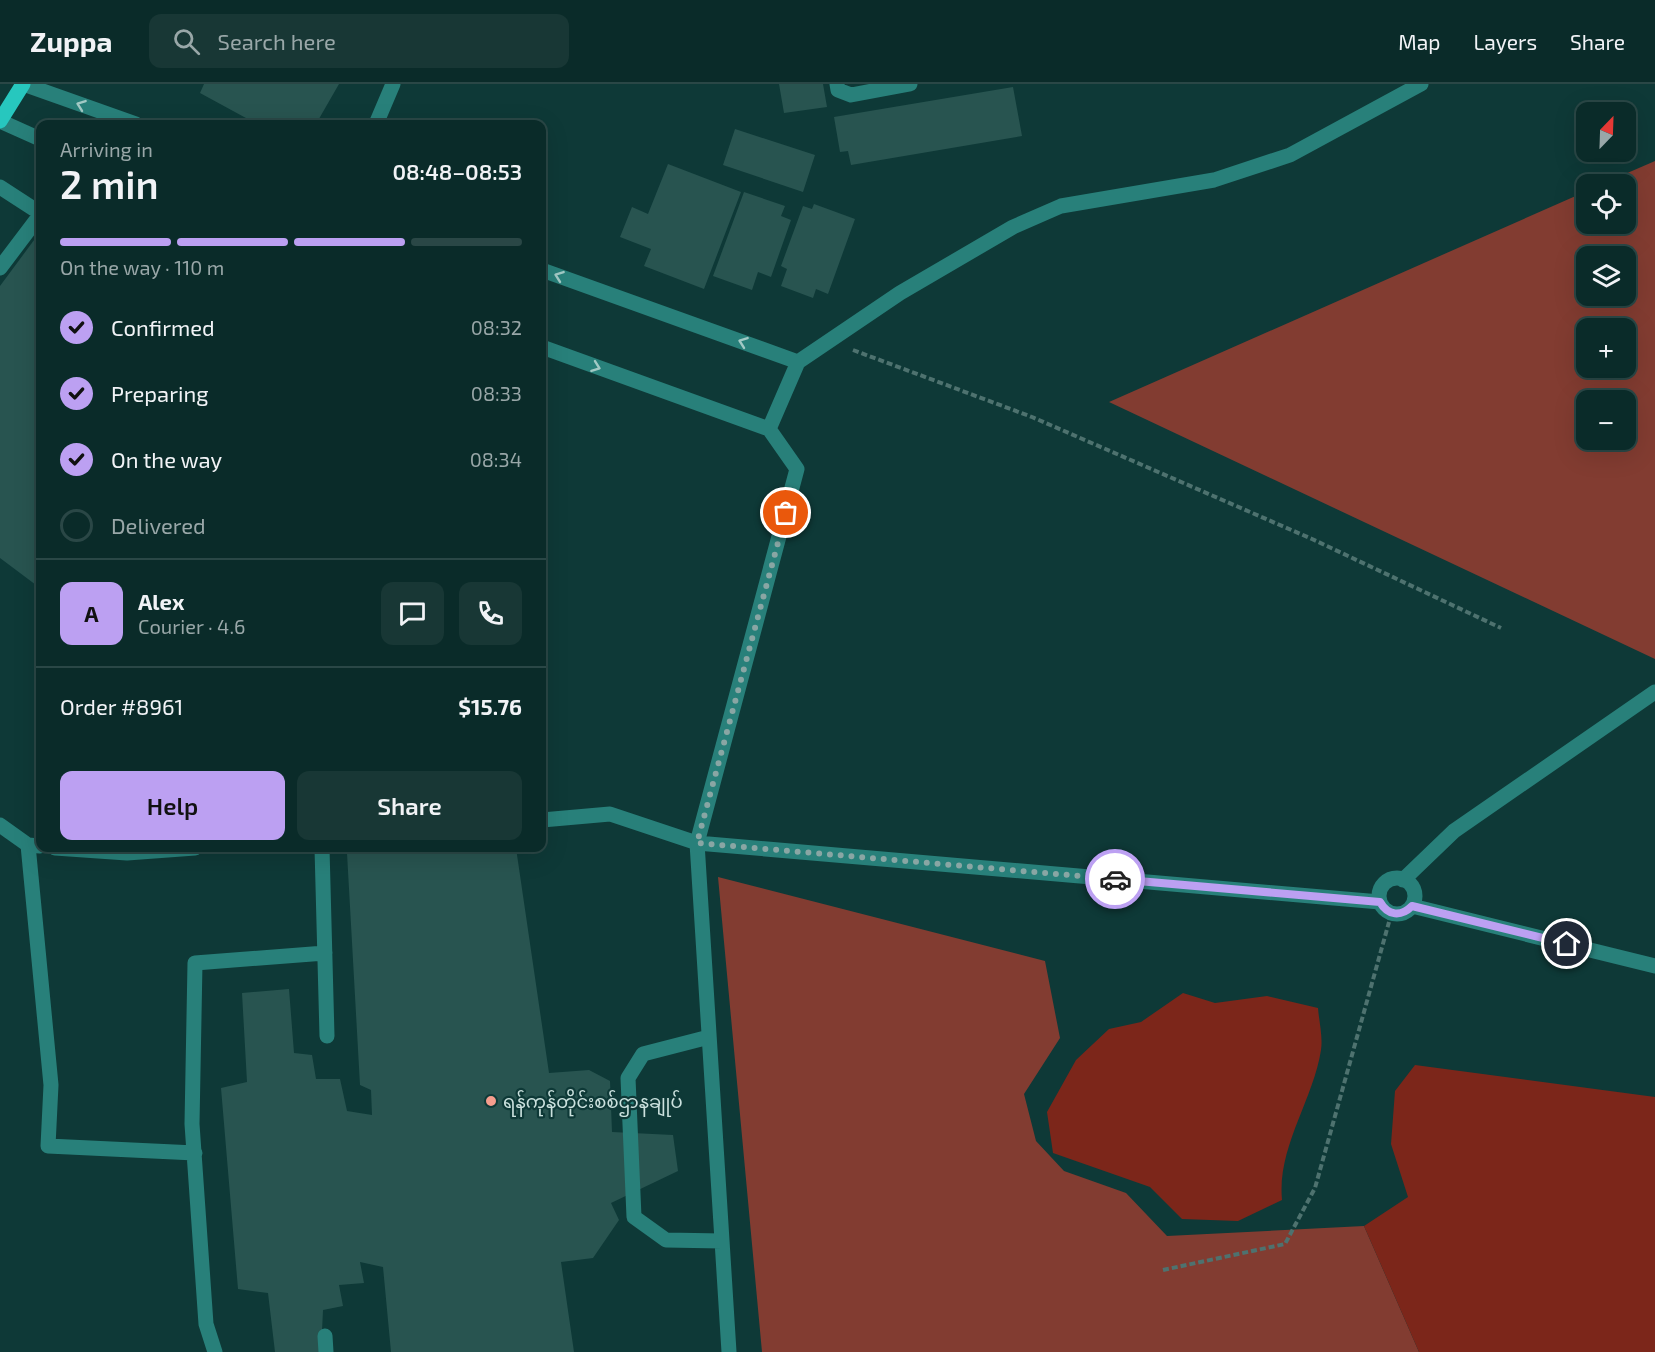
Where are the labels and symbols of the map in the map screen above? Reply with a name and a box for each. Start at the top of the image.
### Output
one-way arrow [76,99,87,112]
north arrow [1576,102,1636,162]
one-way arrow [554,271,565,284]
one-way arrow [738,337,749,349]
one-way arrow [591,359,601,372]
pin [760,487,811,538]
courier [1085,849,1145,909]
pin [1541,918,1592,969]
place label: ရန်ကုန်တိုင်းစစ်ဌာနချုပ် [503,1088,683,1117]
marker: ရန်ကုန်တိုင်းစစ်ဌာနချုပ် [484,1094,498,1108]

